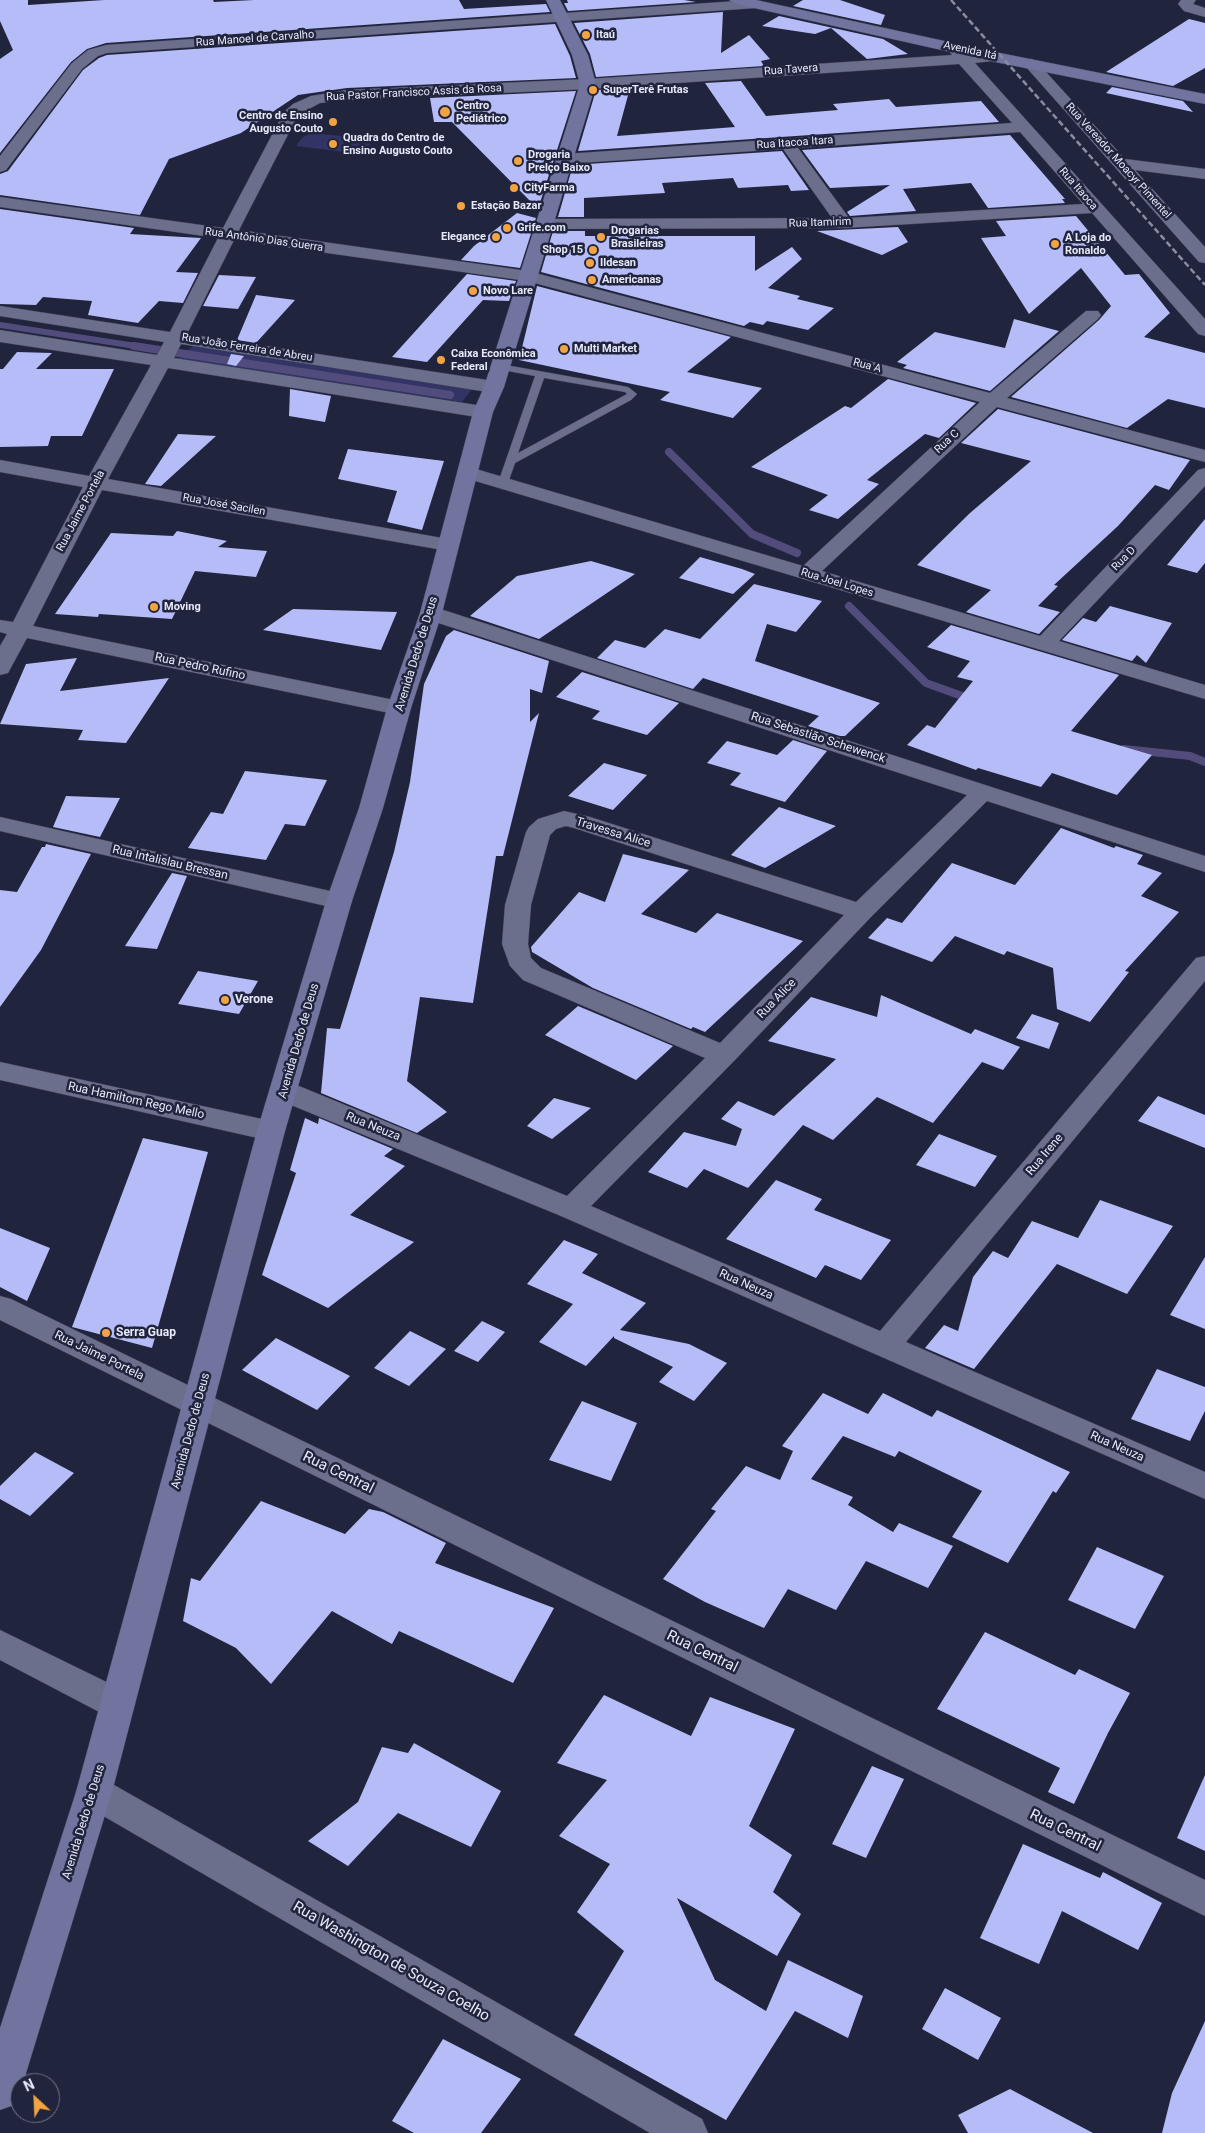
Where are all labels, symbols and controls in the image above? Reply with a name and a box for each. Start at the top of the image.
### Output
street label: Rua Manoel de Carvalho [195,28,315,50]
place label: Itaú [596,28,615,42]
marker: Itaú [580,29,592,41]
street label: Avenida Itá [942,39,998,63]
street label: Rua Tavera [764,62,818,78]
street label: Rua Pastor Francisco Assis da Rosa [326,82,502,104]
place label: SuperTerê Frutas [603,83,688,97]
marker: SuperTerê Frutas [587,84,599,96]
place label: Centro Pediátrico [456,99,507,125]
street label: Rua Vereador Moacyr Pimentel [1063,100,1173,222]
marker: Centro Pediátrico [438,105,452,119]
place label: Centro de Ensino Augusto Couto [239,109,323,135]
marker: Centro de Ensino Augusto Couto [327,116,339,128]
place label: Quadra do Centro de Ensino Augusto Couto [343,131,452,157]
street label: Rua Itacoa Itara [756,134,834,152]
marker: Quadra do Centro de Ensino Augusto Couto [327,138,339,150]
place label: Drogaria Prelço Baixo [528,148,590,174]
marker: Drogaria Prelço Baixo [512,155,524,167]
street label: Rua Itaoca [1056,165,1100,213]
place label: CityFarma [524,181,575,195]
marker: CityFarma [508,182,520,194]
place label: Estação Bazar [471,199,541,213]
marker: Estação Bazar [455,200,467,212]
street label: Rua Itamirim [789,215,851,231]
place label: Grife.com [517,221,566,235]
marker: Grife.com [501,222,513,234]
place label: Drogarias Brasileiras [611,224,663,250]
street label: Rua Antônio Dias Guerra [204,225,324,255]
place label: Elegance [441,230,486,244]
marker: Elegance [490,231,502,243]
marker: Drogarias Brasileiras [595,231,607,243]
place label: A Loja do Ronaldo [1065,231,1111,257]
marker: A Loja do Ronaldo [1049,238,1061,250]
place label: Shop 15 [542,243,583,257]
marker: Shop 15 [587,244,599,256]
place label: Ildesan [600,256,636,270]
marker: Ildesan [584,257,596,269]
place label: Americanas [602,273,661,287]
marker: Americanas [586,274,598,286]
place label: Novo Lare [483,284,533,298]
marker: Novo Lare [467,285,479,297]
street label: Rua João Ferreira de Abreu [181,331,313,365]
place label: Multi Market [574,342,637,356]
marker: Multi Market [558,343,570,355]
place label: Caixa Econômica Federal [451,347,536,373]
marker: Caixa Econômica Federal [435,354,447,366]
street label: Rua A [851,356,883,376]
street label: Rua C [932,427,962,457]
street label: Rua Jaime Portela [54,468,108,554]
street label: Rua José Sacilen [182,491,266,519]
street label: Rua D [1109,544,1139,574]
street label: Rua Joel Lopes [799,566,875,600]
street label: Avenida Dedo de Deus [393,595,441,713]
place label: Moving [164,600,201,614]
marker: Moving [148,601,160,613]
street label: Rua Pedro Rufino [153,650,247,684]
street label: Rua Sebastião Schewenck [749,709,887,767]
street label: Travessa Alice [574,815,652,851]
street label: Rua Intalislau Bressan [111,843,229,883]
street label: Rua Alice [755,976,799,1022]
street label: Avenida Dedo de Deus [276,982,322,1100]
place label: Verone [235,993,273,1007]
marker: Verone [219,994,231,1006]
street label: Rua Hamiltom Rego Mello [67,1080,205,1122]
street label: Rua Neuza [344,1110,402,1144]
street label: Rua Irene [1023,1131,1067,1179]
street label: Rua Neuza [717,1267,775,1303]
place label: Serra Guap [116,1326,176,1340]
marker: Serra Guap [100,1327,112,1339]
street label: Rua Jaime Portela [52,1328,146,1384]
street label: Avenida Dedo de Deus [169,1371,213,1491]
street label: Rua Neuza [1088,1429,1146,1465]
street label: Rua Central [299,1448,377,1498]
street label: Rua Central [663,1627,741,1677]
street label: Avenida Dedo de Deus [60,1763,108,1881]
street label: Rua Central [1026,1806,1104,1856]
street label: Rua Washington de Souza Coelho [289,1898,493,2026]
north arrow [10,2073,60,2123]
text: N [21,2076,37,2095]

